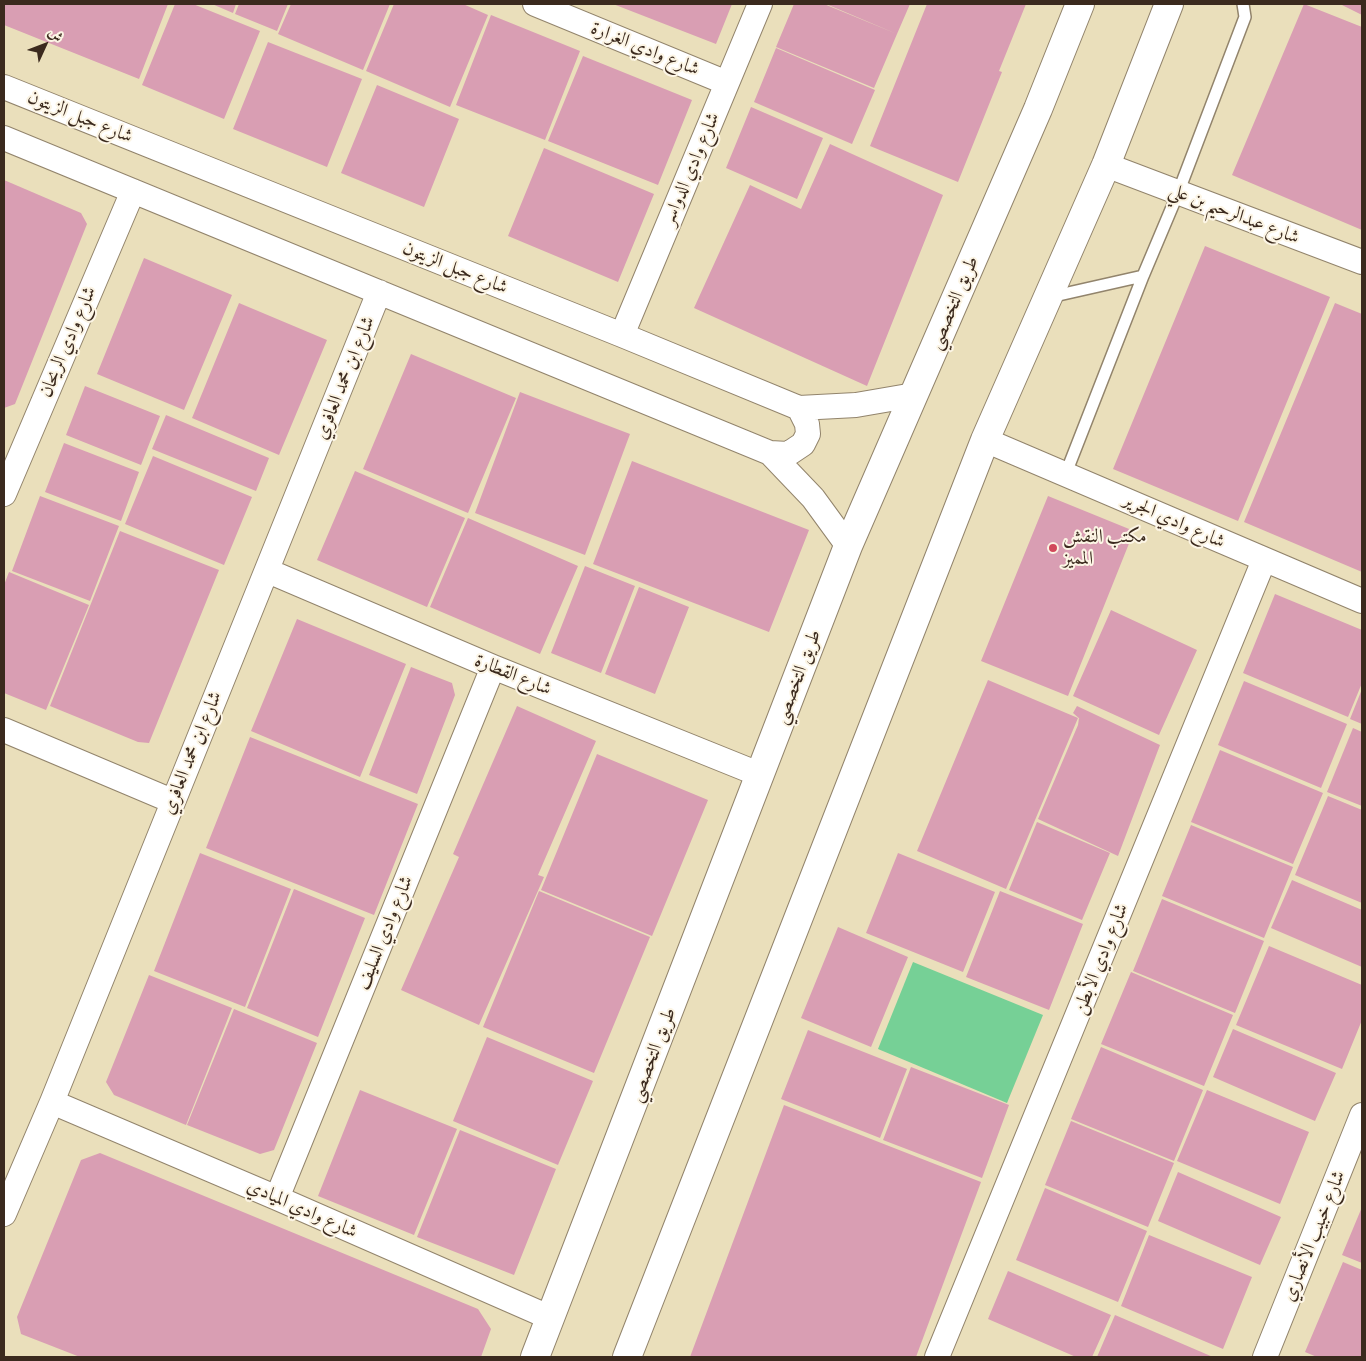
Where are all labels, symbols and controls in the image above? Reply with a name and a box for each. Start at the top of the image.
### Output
street label: شارع وادي الغرارة [587,17,703,81]
north arrow [20,20,70,70]
text: ش [45,24,67,46]
street label: شارع جبل الزيتون [24,86,136,148]
street label: شارع وادي الدواسر [657,109,725,229]
street label: شارع عبدالرحيم بن علي [1165,179,1303,249]
street label: شارع جبل الزيتون [399,237,511,299]
street label: طريق التخصصي [924,253,984,353]
street label: شارع وادي الريحان [34,283,102,401]
street label: شارع ابن محمد العافري [310,313,380,443]
street label: شارع وادي الجرير [1120,488,1228,554]
place label: مكتب النقش المميز [1063,526,1147,570]
marker: مكتب النقش المميز [1047,542,1059,554]
street label: طريق التخصصي [770,626,826,728]
street label: شارع القطارة [471,649,555,701]
street label: شارع ابن محمد العافري [157,688,227,818]
street label: شارع وادي السليف [352,873,418,993]
street label: شارع وادي الأبطن [1068,900,1134,1018]
street label: طريق التخصصي [625,1004,681,1106]
street label: شارع خبيب الأنصاري [1277,1167,1351,1305]
street label: شارع وادي الميادي [243,1175,361,1243]

